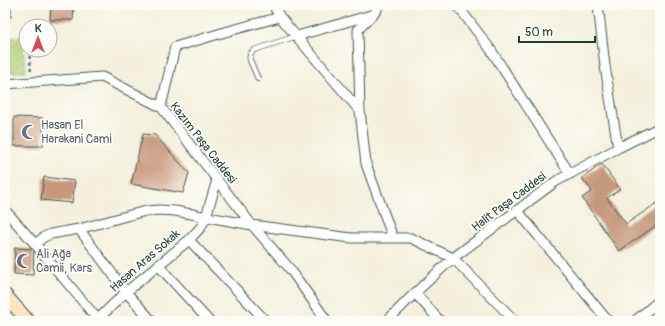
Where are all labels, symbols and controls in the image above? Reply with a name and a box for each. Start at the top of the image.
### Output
north arrow [18,18,58,58]
scale bar [519,18,595,44]
text: K [35,22,42,35]
text: 50 m [525,25,553,40]
street label: Kazım Paşa Caddesi [167,99,239,187]
place label: Hasan El Harakani Cami [41,118,112,147]
mosque icon: Hasan El Harakani Cami [20,123,38,141]
street label: Halit Paşa Caddesi [469,169,549,235]
street label: Hasan Aras Sokak [107,227,183,295]
place label: Ali Ağa Camii, Kars [36,247,93,276]
mosque icon: Ali Ağa Camii, Kars [15,252,33,270]

